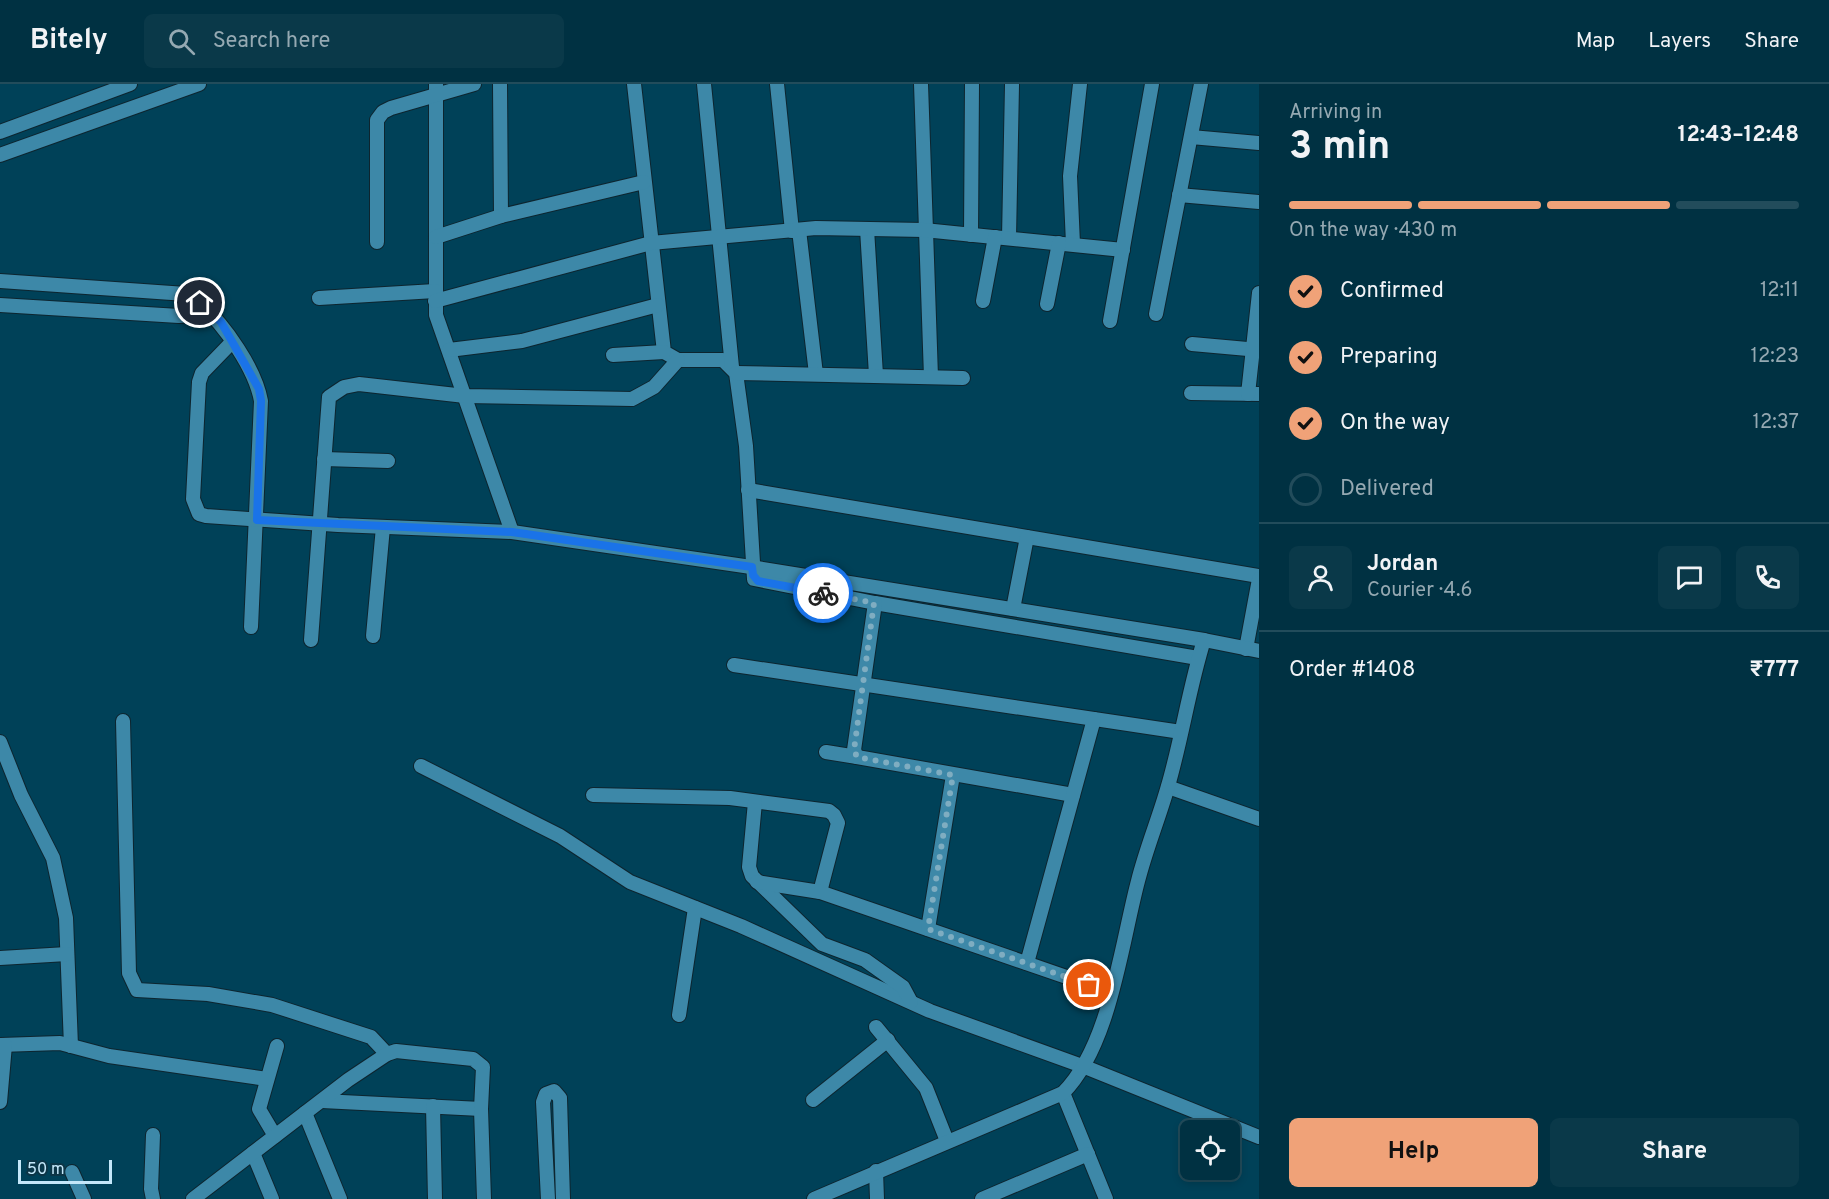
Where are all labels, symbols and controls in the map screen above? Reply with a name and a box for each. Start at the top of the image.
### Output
search box [144,14,564,68]
text: Bitely [30,23,108,59]
icon: search [165,25,198,58]
text: Search here [213,28,330,55]
text: Map [1576,28,1615,55]
text: Layers [1648,28,1711,55]
text: Share [1744,28,1799,55]
text: Arriving in [1289,100,1382,126]
text: 12:43–12:48 [1678,122,1799,149]
text: 3 min [1289,124,1390,173]
text: On the way · 430 m [1289,218,1457,244]
icon: check [1289,275,1322,308]
pin [174,277,225,328]
text: Confirmed [1340,278,1444,305]
text: 12:11 [1760,278,1799,304]
icon: home [183,286,216,319]
icon: check [1289,341,1322,374]
text: Preparing [1340,344,1438,371]
text: 12:23 [1751,344,1799,370]
icon: check [1289,407,1322,440]
text: On the way [1340,410,1450,437]
text: 12:37 [1753,410,1799,436]
text: Delivered [1340,476,1434,503]
button: person [1289,546,1352,609]
button: chat [1658,546,1721,609]
button: phone [1736,546,1799,609]
text: Jordan [1367,551,1438,578]
courier [793,563,853,623]
icon: bike [807,577,840,610]
text: Courier · 4.6 [1367,578,1472,604]
text: Order #1408 [1289,657,1415,684]
text: ₹777 [1749,657,1799,684]
pin [1063,959,1114,1010]
icon: bag [1072,968,1105,1001]
button: Help [1289,1118,1538,1187]
button: Share [1550,1118,1799,1187]
map controls [1180,1120,1240,1180]
button: locate [1180,1120,1240,1180]
scale bar [18,1157,112,1184]
text: 50 m [27,1160,65,1180]

